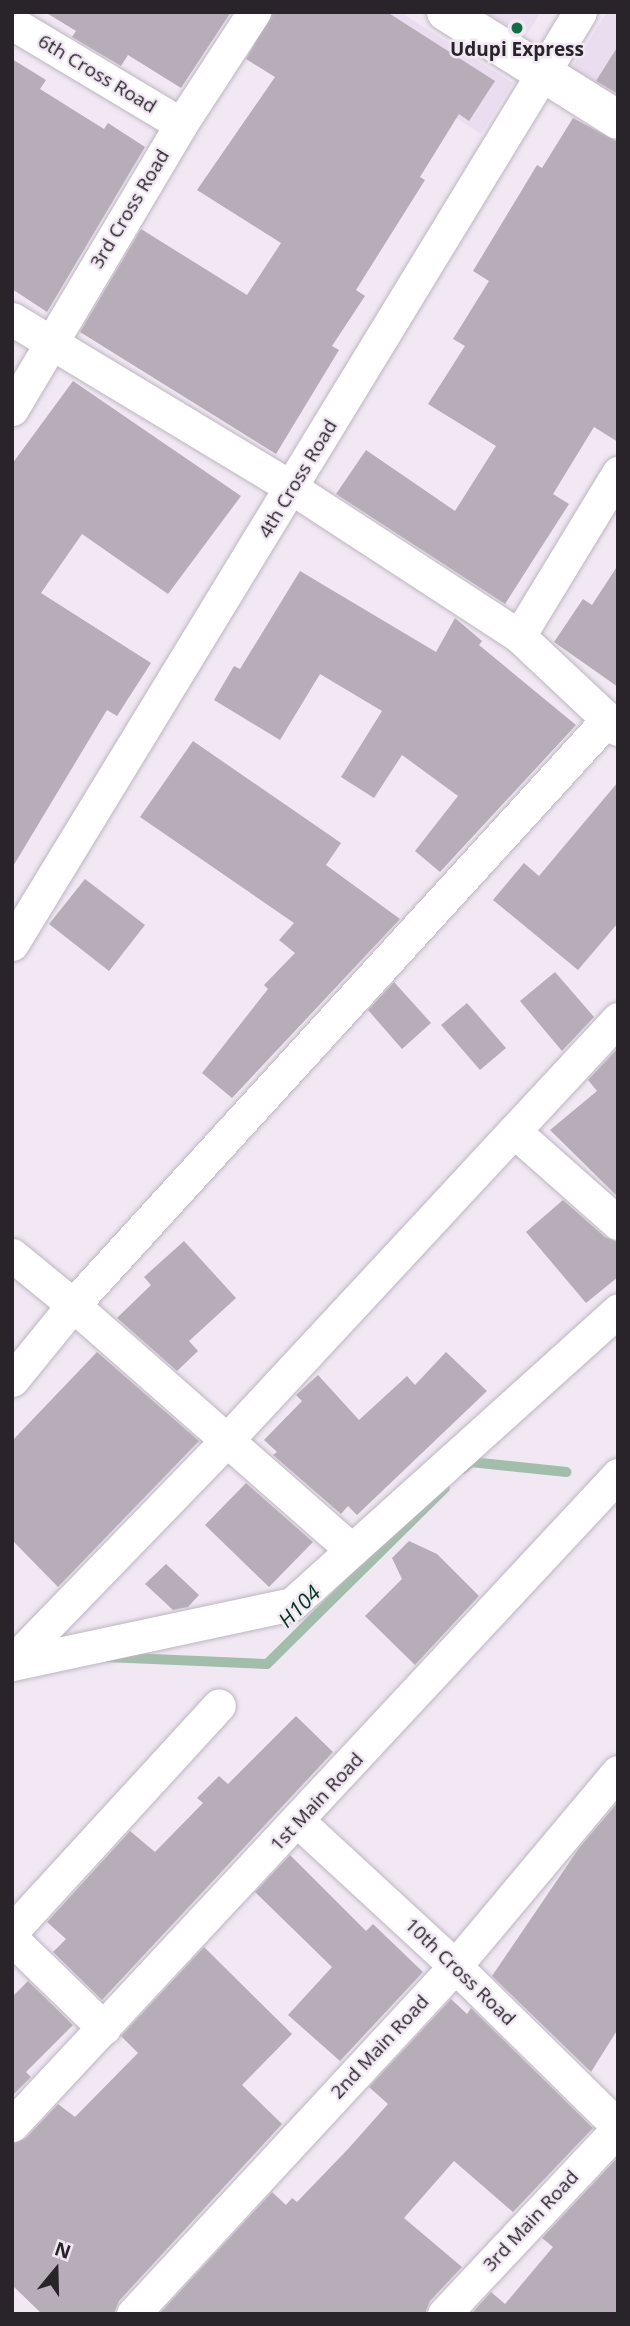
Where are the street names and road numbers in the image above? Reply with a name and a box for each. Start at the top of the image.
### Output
street label: 6th Cross Road [34,30,160,118]
street label: 3rd Cross Road [86,145,174,273]
street label: 4th Cross Road [254,416,342,542]
street label: 1st Main Road [266,1748,368,1856]
street label: 10th Cross Road [400,1914,520,2030]
street label: 2nd Main Road [326,1990,434,2104]
street label: 3rd Main Road [478,2166,584,2276]

